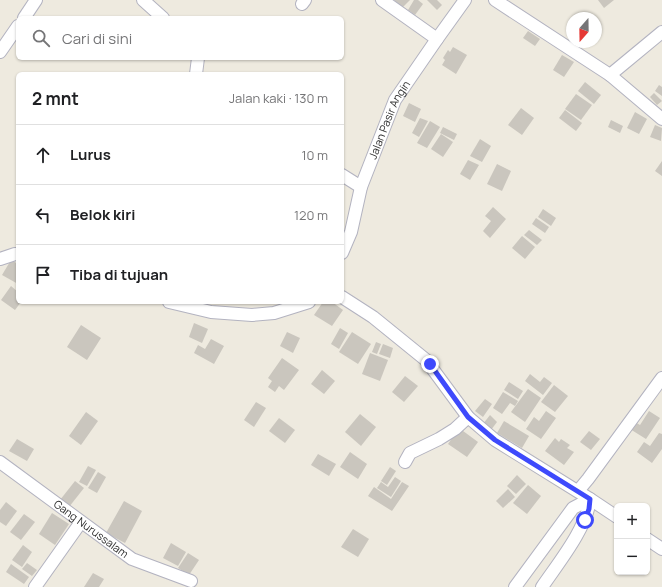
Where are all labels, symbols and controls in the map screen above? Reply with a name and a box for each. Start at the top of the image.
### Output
north arrow [566,12,602,48]
search box [16,16,344,60]
icon: search [30,27,52,49]
text: Cari di sini [62,28,132,49]
street label: Jalan Pasir Angin [365,77,413,161]
text: 2 mnt [32,87,79,110]
text: Jalan kaki · 130 m [229,89,328,107]
icon: ahead [32,144,54,166]
text: Lurus [70,144,111,165]
text: 10 m [301,146,328,164]
icon: left [32,204,54,226]
text: Belok kiri [70,204,136,225]
text: 120 m [294,206,328,224]
icon: arrive [32,264,54,286]
text: Tiba di tujuan [70,264,168,285]
route end [421,355,439,373]
street label: Gang Nurussalam [51,496,132,561]
map controls [614,503,650,575]
button: + [614,503,650,539]
route start [576,511,594,529]
button: − [614,539,650,575]

